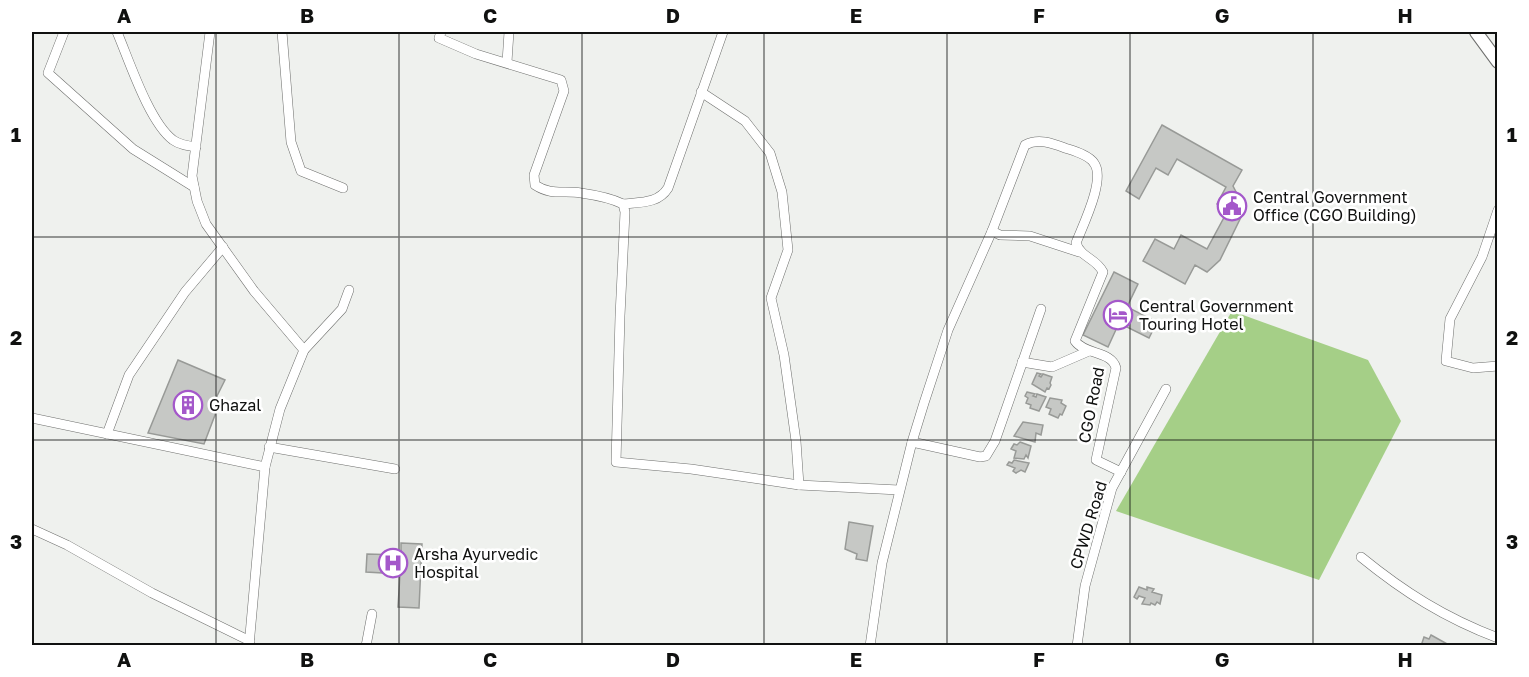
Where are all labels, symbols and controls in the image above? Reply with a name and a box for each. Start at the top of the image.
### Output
text: A [117,3,131,27]
text: B [300,3,314,27]
text: C [483,3,497,27]
text: D [666,3,680,27]
text: E [850,3,862,27]
text: F [1033,3,1045,27]
text: G [1215,3,1229,27]
text: H [1397,3,1413,27]
text: 1 [11,122,21,146]
text: 1 [1507,122,1517,146]
place label: Central Government Office (CGO Building) [1253,187,1417,225]
public building icon: Central Government Office (CGO Building) [1216,190,1248,222]
place label: Central Government Touring Hotel [1139,296,1294,334]
hotel icon: Central Government Touring Hotel [1102,299,1134,331]
text: 2 [10,325,22,349]
text: 2 [1506,325,1518,349]
street label: CGO Road [1074,365,1108,445]
building icon: Ghazal [172,389,204,421]
place label: Ghazal [209,395,261,415]
street label: CPWD Road [1065,479,1111,571]
text: 3 [10,529,22,553]
text: 3 [1506,529,1518,553]
place label: Arsha Ayurvedic Hospital [414,544,538,582]
hospital icon: Arsha Ayurvedic Hospital [377,547,409,579]
text: A [117,647,131,671]
text: B [300,647,314,671]
text: C [483,647,497,671]
text: D [666,647,680,671]
text: E [850,647,862,671]
text: F [1033,647,1045,671]
text: G [1215,647,1229,671]
text: H [1397,647,1413,671]

